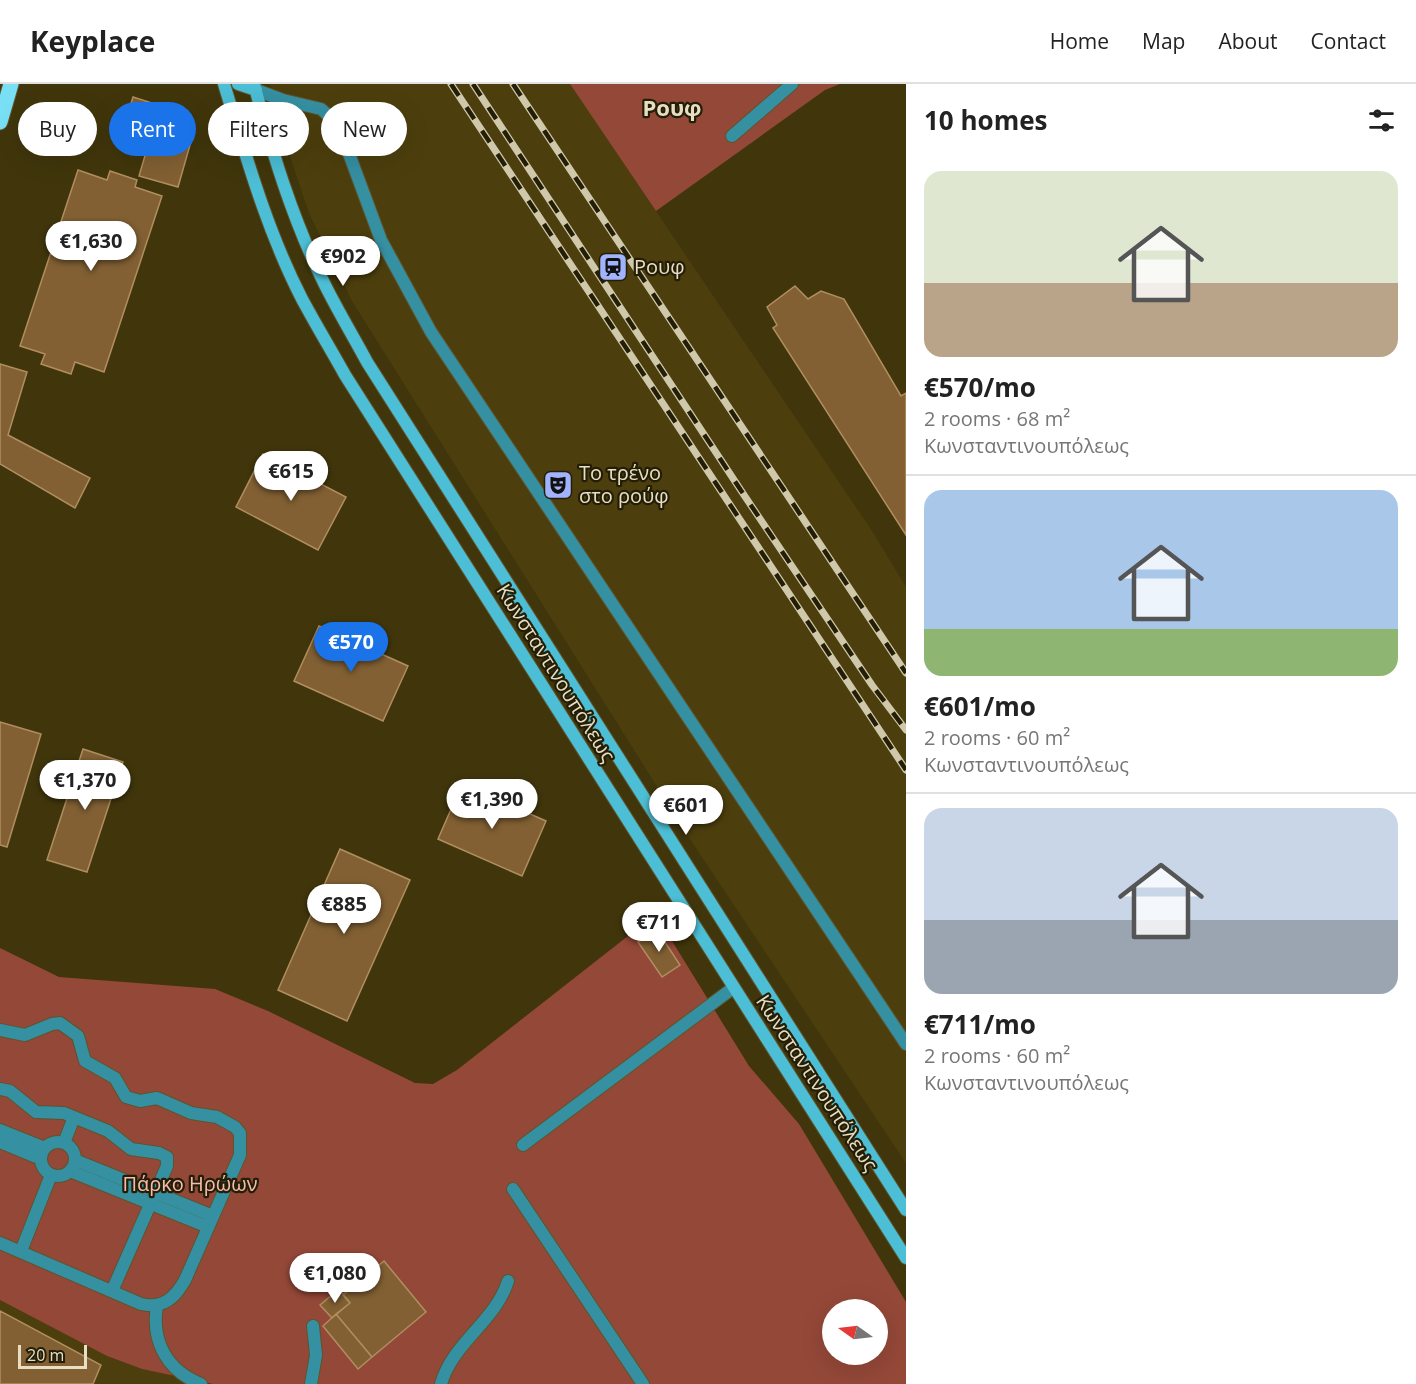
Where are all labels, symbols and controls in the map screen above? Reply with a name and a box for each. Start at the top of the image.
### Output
text: Keyplace [30,22,155,60]
text: Home [1050,27,1109,55]
text: Map [1142,27,1185,55]
text: About [1218,27,1278,55]
text: Contact [1311,27,1386,55]
district label: Ρουφ [642,92,702,122]
chip: Buy [18,102,97,156]
chip: Rent [109,102,196,156]
chip: Filters [208,102,309,156]
chip: New [321,102,407,156]
text: 10 homes [924,102,1048,138]
icon: filters [1365,104,1398,137]
icon: home [1107,210,1215,318]
pin: €1,630 [42,221,140,272]
text: €1,630 [60,227,122,254]
pin: €902 [307,236,379,287]
text: €902 [320,242,366,269]
station icon: Ρουφ [597,251,629,283]
place label: Ρουφ [634,253,685,280]
text: €570/mo [924,369,1036,405]
text: 2 rooms · 68 m² [924,405,1070,432]
text: Κωνσταντινουπόλεως [924,432,1129,459]
pin: €615 [255,451,327,502]
text: €615 [268,457,314,484]
place label: Το τρένο στο ρούφ [579,459,669,509]
theatre icon: Το τρένο στο ρούφ [542,469,574,501]
icon: home [1107,529,1215,637]
street label: Κωνσταντινουπόλεως [491,579,622,767]
pin: €570 [315,622,387,673]
text: €570 [328,628,374,655]
text: €601/mo [924,688,1036,724]
text: 2 rooms · 60 m² [924,724,1070,751]
text: Κωνσταντινουπόλεως [924,751,1129,778]
pin: €1,370 [36,760,134,811]
text: €1,370 [54,766,116,793]
pin: €1,390 [443,779,541,830]
text: €1,390 [461,785,523,812]
pin: €601 [650,785,722,836]
text: €601 [663,791,709,818]
icon: home [1107,847,1215,955]
pin: €885 [308,884,380,935]
text: €885 [321,890,367,917]
pin: €711 [623,902,695,953]
text: €711 [636,908,682,935]
street label: Κωνσταντινουπόλεως [750,989,885,1176]
text: €711/mo [924,1006,1036,1042]
text: 2 rooms · 60 m² [924,1042,1070,1069]
text: Κωνσταντινουπόλεως [924,1069,1129,1096]
park label: Πάρκο Ηρώων [122,1170,258,1197]
pin: €1,080 [286,1253,384,1304]
text: €1,080 [304,1259,366,1286]
north arrow [822,1299,888,1365]
map controls [822,1299,888,1365]
scale bar [18,1342,87,1370]
text: 20 m [27,1344,64,1366]

